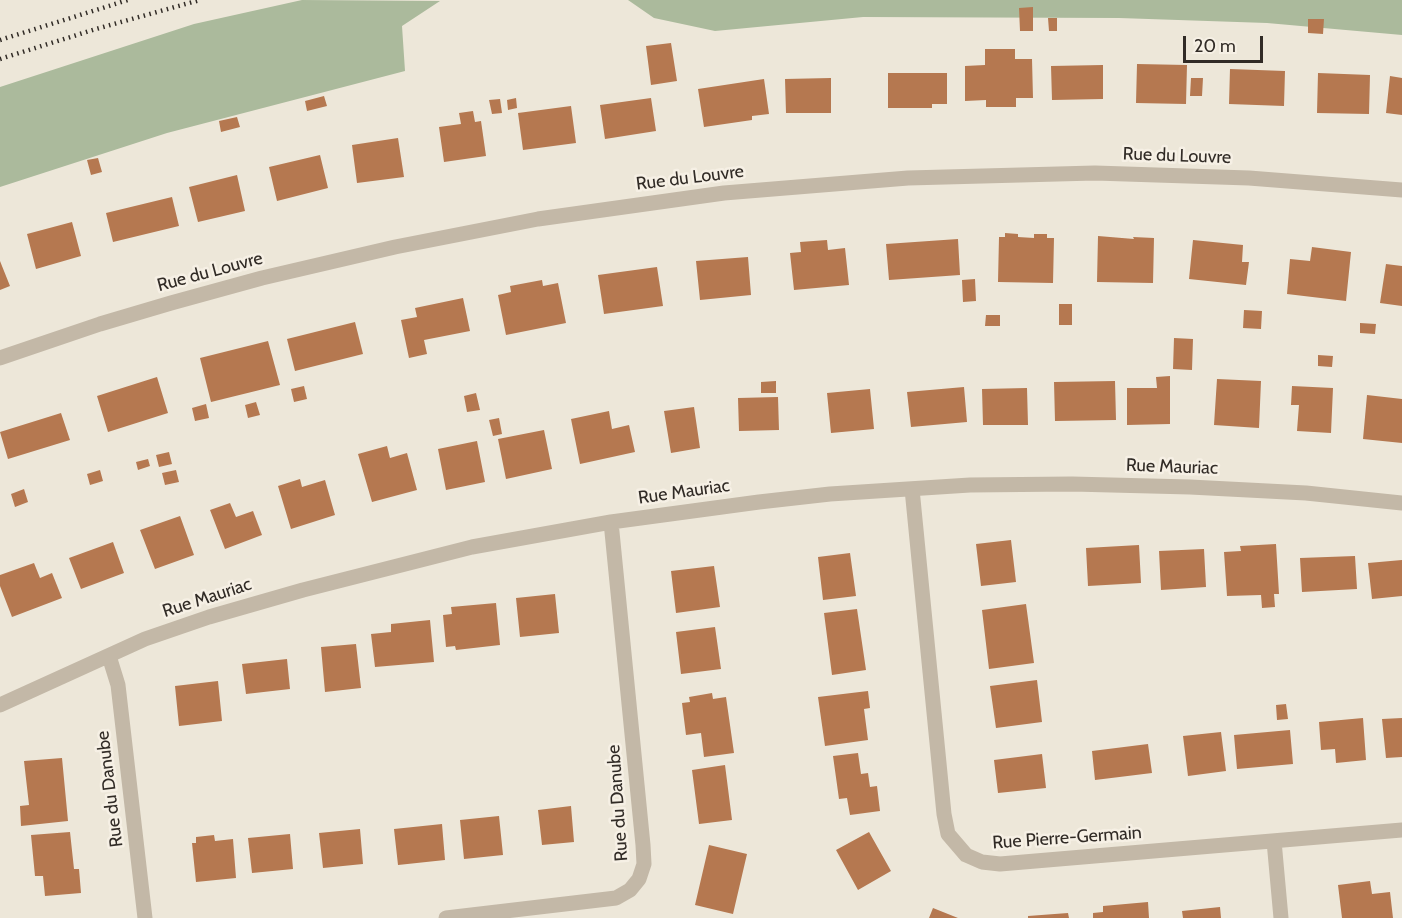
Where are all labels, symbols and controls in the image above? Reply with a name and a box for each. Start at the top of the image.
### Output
scale bar [1186,24,1266,62]
text: 20 m [1194,35,1236,57]
street label: Rue du Louvre [1122,143,1232,169]
street label: Rue du Louvre [635,161,745,195]
street label: Rue du Louvre [155,248,265,296]
street label: Rue Mauriac [1126,455,1218,479]
street label: Rue Mauriac [637,475,731,509]
street label: Rue Mauriac [160,573,254,623]
street label: Rue du Danube [92,730,128,848]
street label: Rue du Danube [603,744,633,862]
street label: Rue Pierre-Germain [992,822,1142,854]

